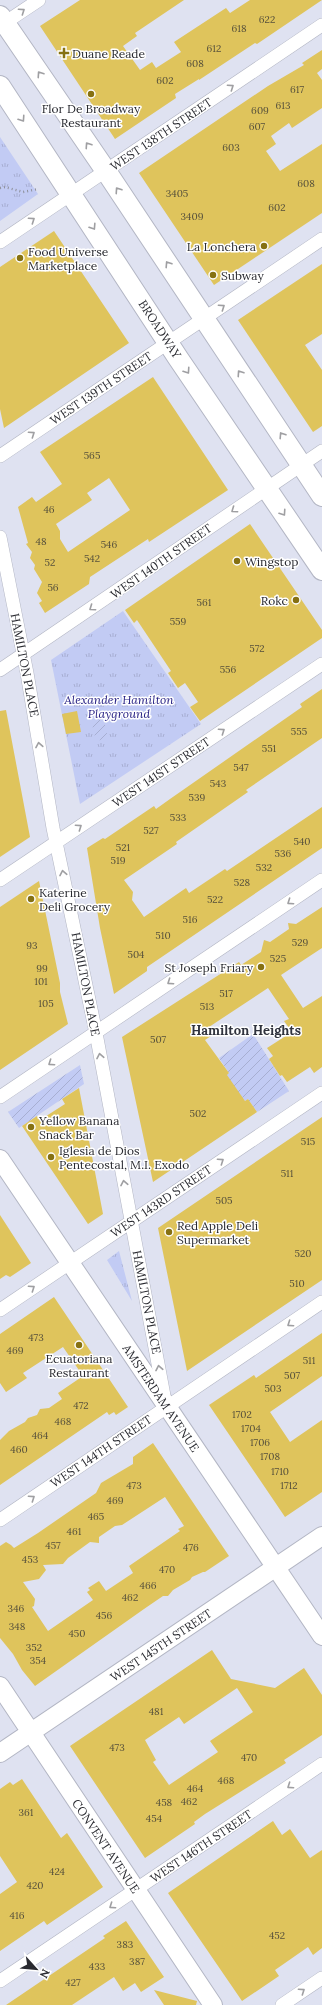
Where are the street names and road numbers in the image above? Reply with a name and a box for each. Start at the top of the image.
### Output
street label: WEST 138TH STREET [107,94,215,174]
street label: BROADWAY [136,297,185,361]
street label: WEST 139TH STREET [47,348,155,428]
street label: WEST 140TH STREET [107,520,215,602]
street label: HAMILTON PLACE [8,612,42,718]
street label: WEST 141ST STREET [109,734,213,810]
street label: HAMILTON PLACE [69,931,103,1037]
street label: WEST 143RD STREET [108,1161,215,1240]
street label: HAMILTON PLACE [130,1249,164,1355]
street label: AMSTERDAM AVENUE [119,1341,203,1455]
street label: WEST 144TH STREET [47,1411,155,1491]
street label: WEST 145TH STREET [107,1605,215,1685]
street label: CONVENT AVENUE [69,1796,143,1896]
street label: WEST 146TH STREET [147,1806,255,1886]

